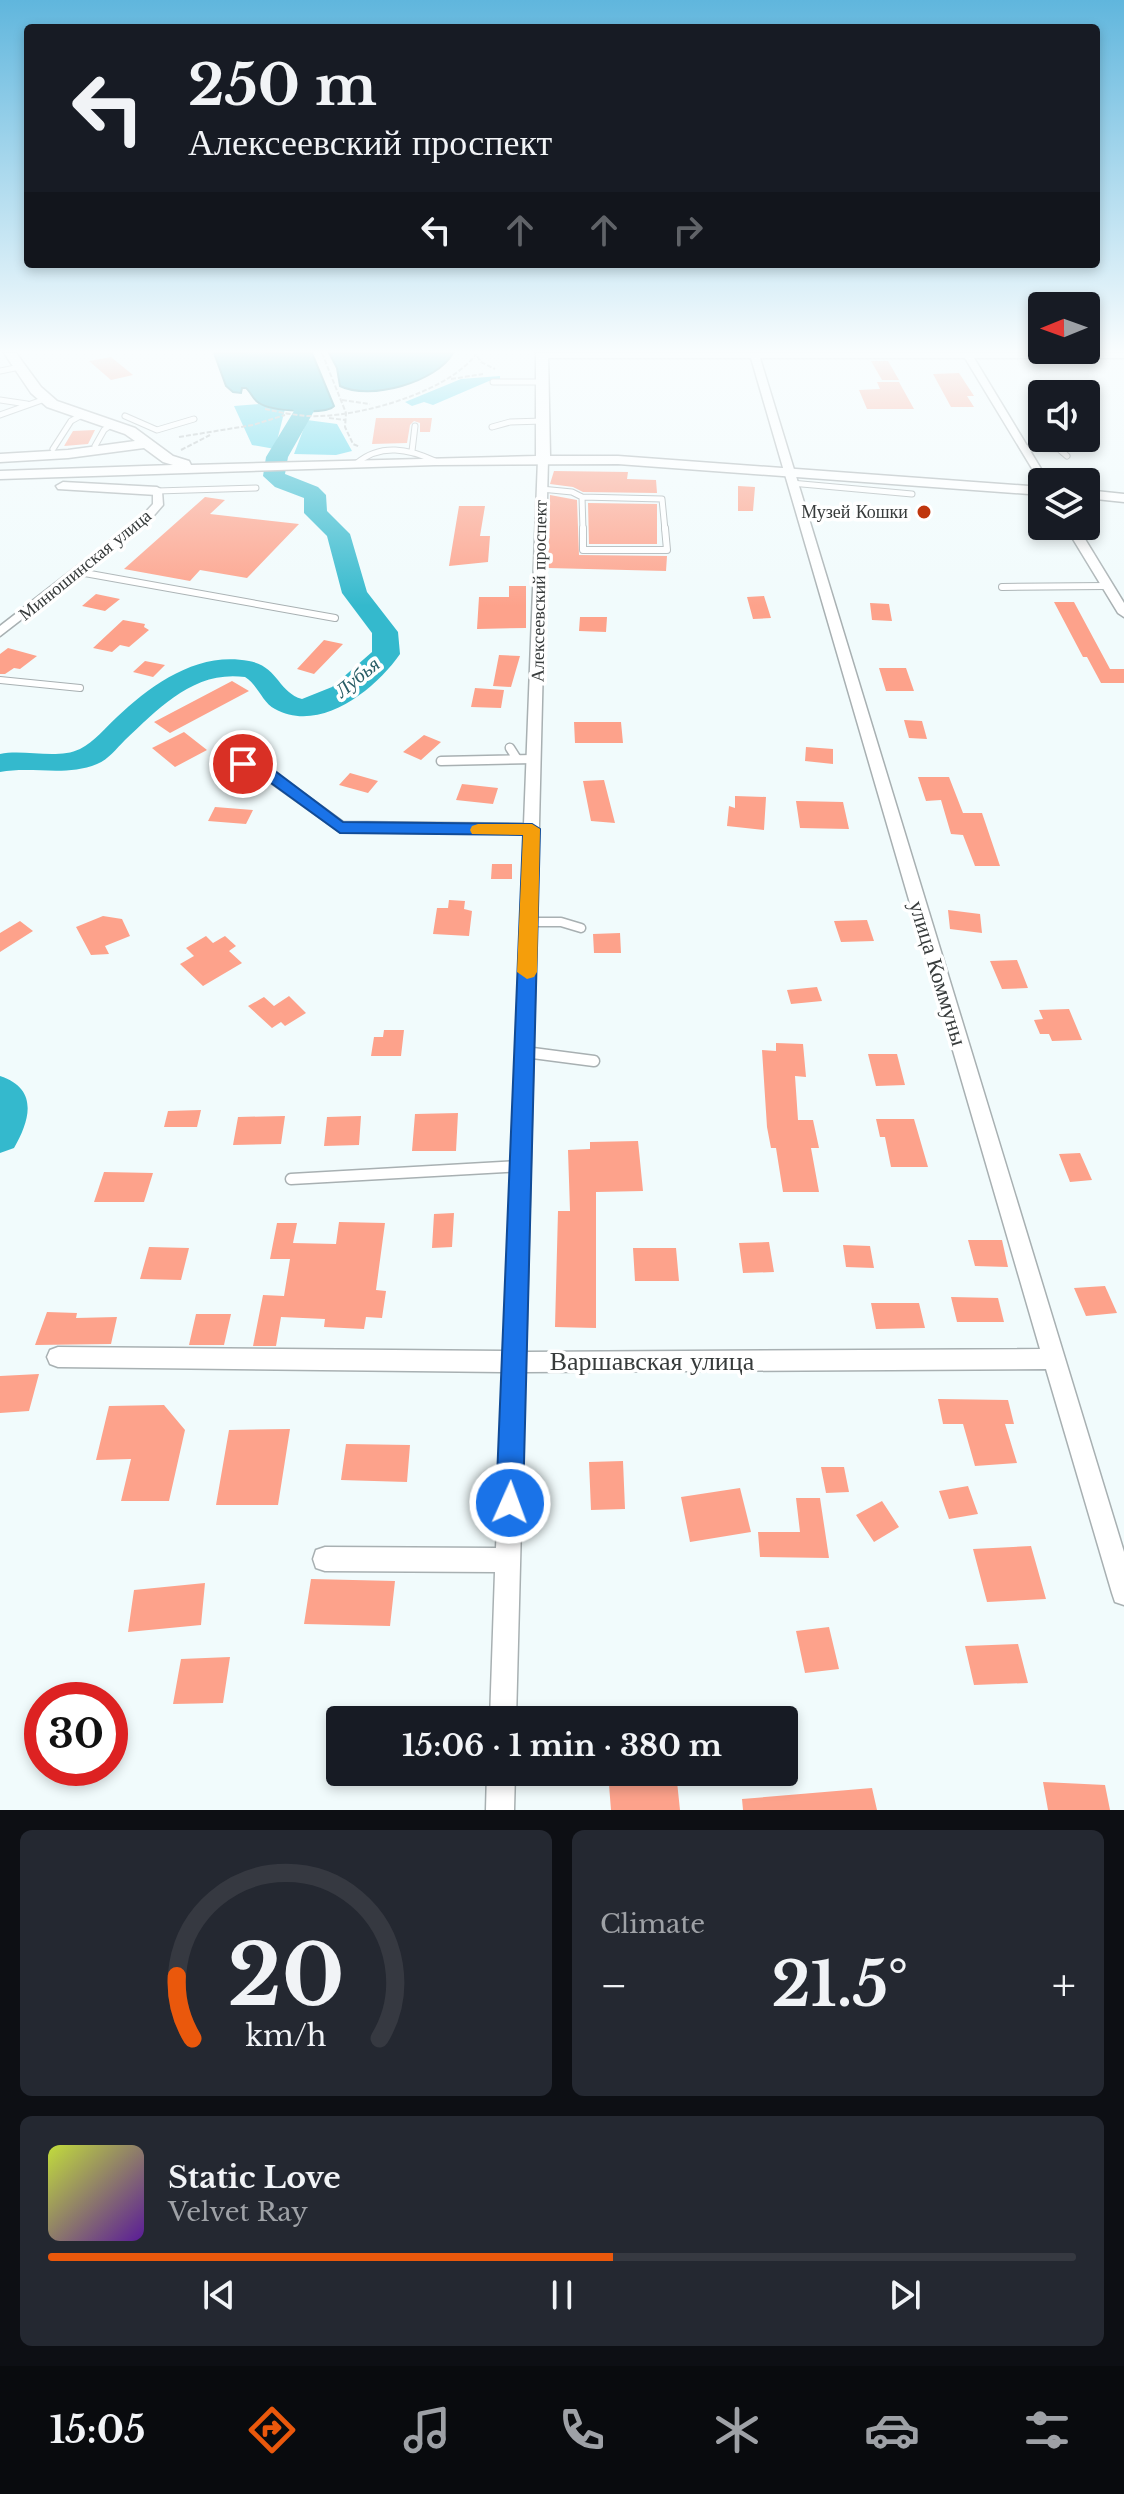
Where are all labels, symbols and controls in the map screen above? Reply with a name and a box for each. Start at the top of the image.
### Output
text: 250 m [188,51,377,120]
icon: left [56,56,160,160]
text: Алексеевский проспект [188,120,552,165]
icon: left [414,208,458,252]
icon: ahead [498,208,542,252]
icon: ahead [582,208,626,252]
icon: right [666,208,710,252]
north arrow [1028,292,1100,364]
map controls [1028,292,1100,540]
button: sound [1028,380,1100,452]
button: layers [1028,468,1100,540]
street label: Алексеевский проспект [526,500,552,682]
place label: Музей Кошки [801,501,908,523]
marker: Музей Кошки [915,503,933,521]
street label: Минюшинская улица [14,505,156,625]
water label: Лубья [329,652,384,703]
pin [209,730,277,798]
icon: arrive [221,742,265,786]
street label: улица Коммуны [903,897,973,1049]
street label: Варшавская улица [550,1345,755,1377]
position arrow [468,1461,552,1545]
speed limit sign: 30 [24,1682,128,1786]
text: 15:06 · 1 min · 380 m [402,1727,722,1764]
text: Climate [600,1908,705,1940]
text: 20 [228,1924,344,2027]
text: 21.5° [772,1948,908,2022]
text: − [600,1958,628,2013]
text: + [1052,1958,1076,2013]
text: km/h [245,2018,327,2054]
text: Static Love [168,2159,341,2196]
text: Velvet Ray [168,2196,308,2228]
icon: previous [197,2273,241,2317]
icon: pause [540,2273,584,2317]
icon: next [883,2273,927,2317]
icon: directions [244,2402,300,2458]
icon: music [399,2402,455,2458]
icon: phone [554,2402,610,2458]
icon: climate [709,2402,765,2458]
icon: car [864,2402,920,2458]
icon: filters [1019,2402,1075,2458]
text: 15:05 [49,2408,145,2453]

